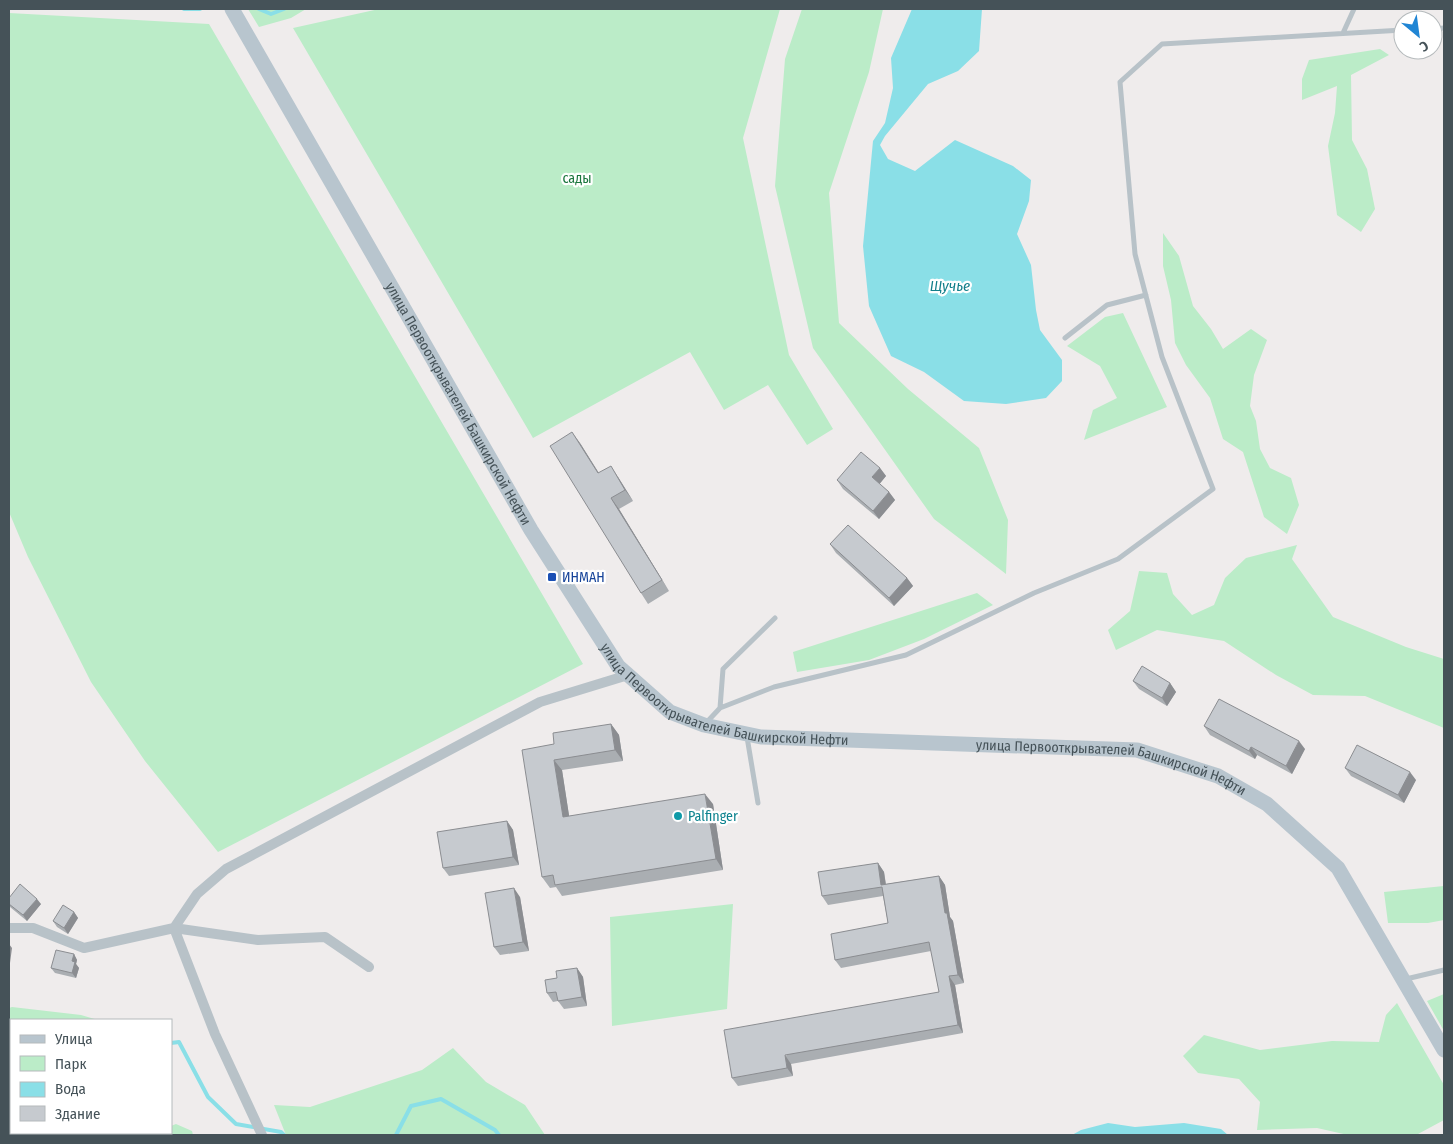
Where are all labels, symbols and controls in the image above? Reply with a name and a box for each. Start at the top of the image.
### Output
north arrow [1393,10,1443,60]
text: С [1416,37,1431,55]
park label: сады [562,170,592,187]
water label: Щучье [930,277,970,295]
street label: улица Первооткрывателей Башкирской Нефти [382,279,535,528]
place label: ИНМАН [562,569,605,586]
marker: ИНМАН [546,571,558,583]
street label: улица Первооткрывателей Башкирской Нефти [597,640,849,749]
street label: улица Первооткрывателей Башкирской Нефти [976,736,1249,799]
place label: Palfinger [688,808,738,825]
marker: Palfinger [672,810,684,822]
legend [10,1019,172,1134]
text: Улица [54,1030,93,1048]
text: Парк [55,1055,86,1073]
text: Вода [55,1080,86,1098]
text: Здание [55,1105,101,1123]

